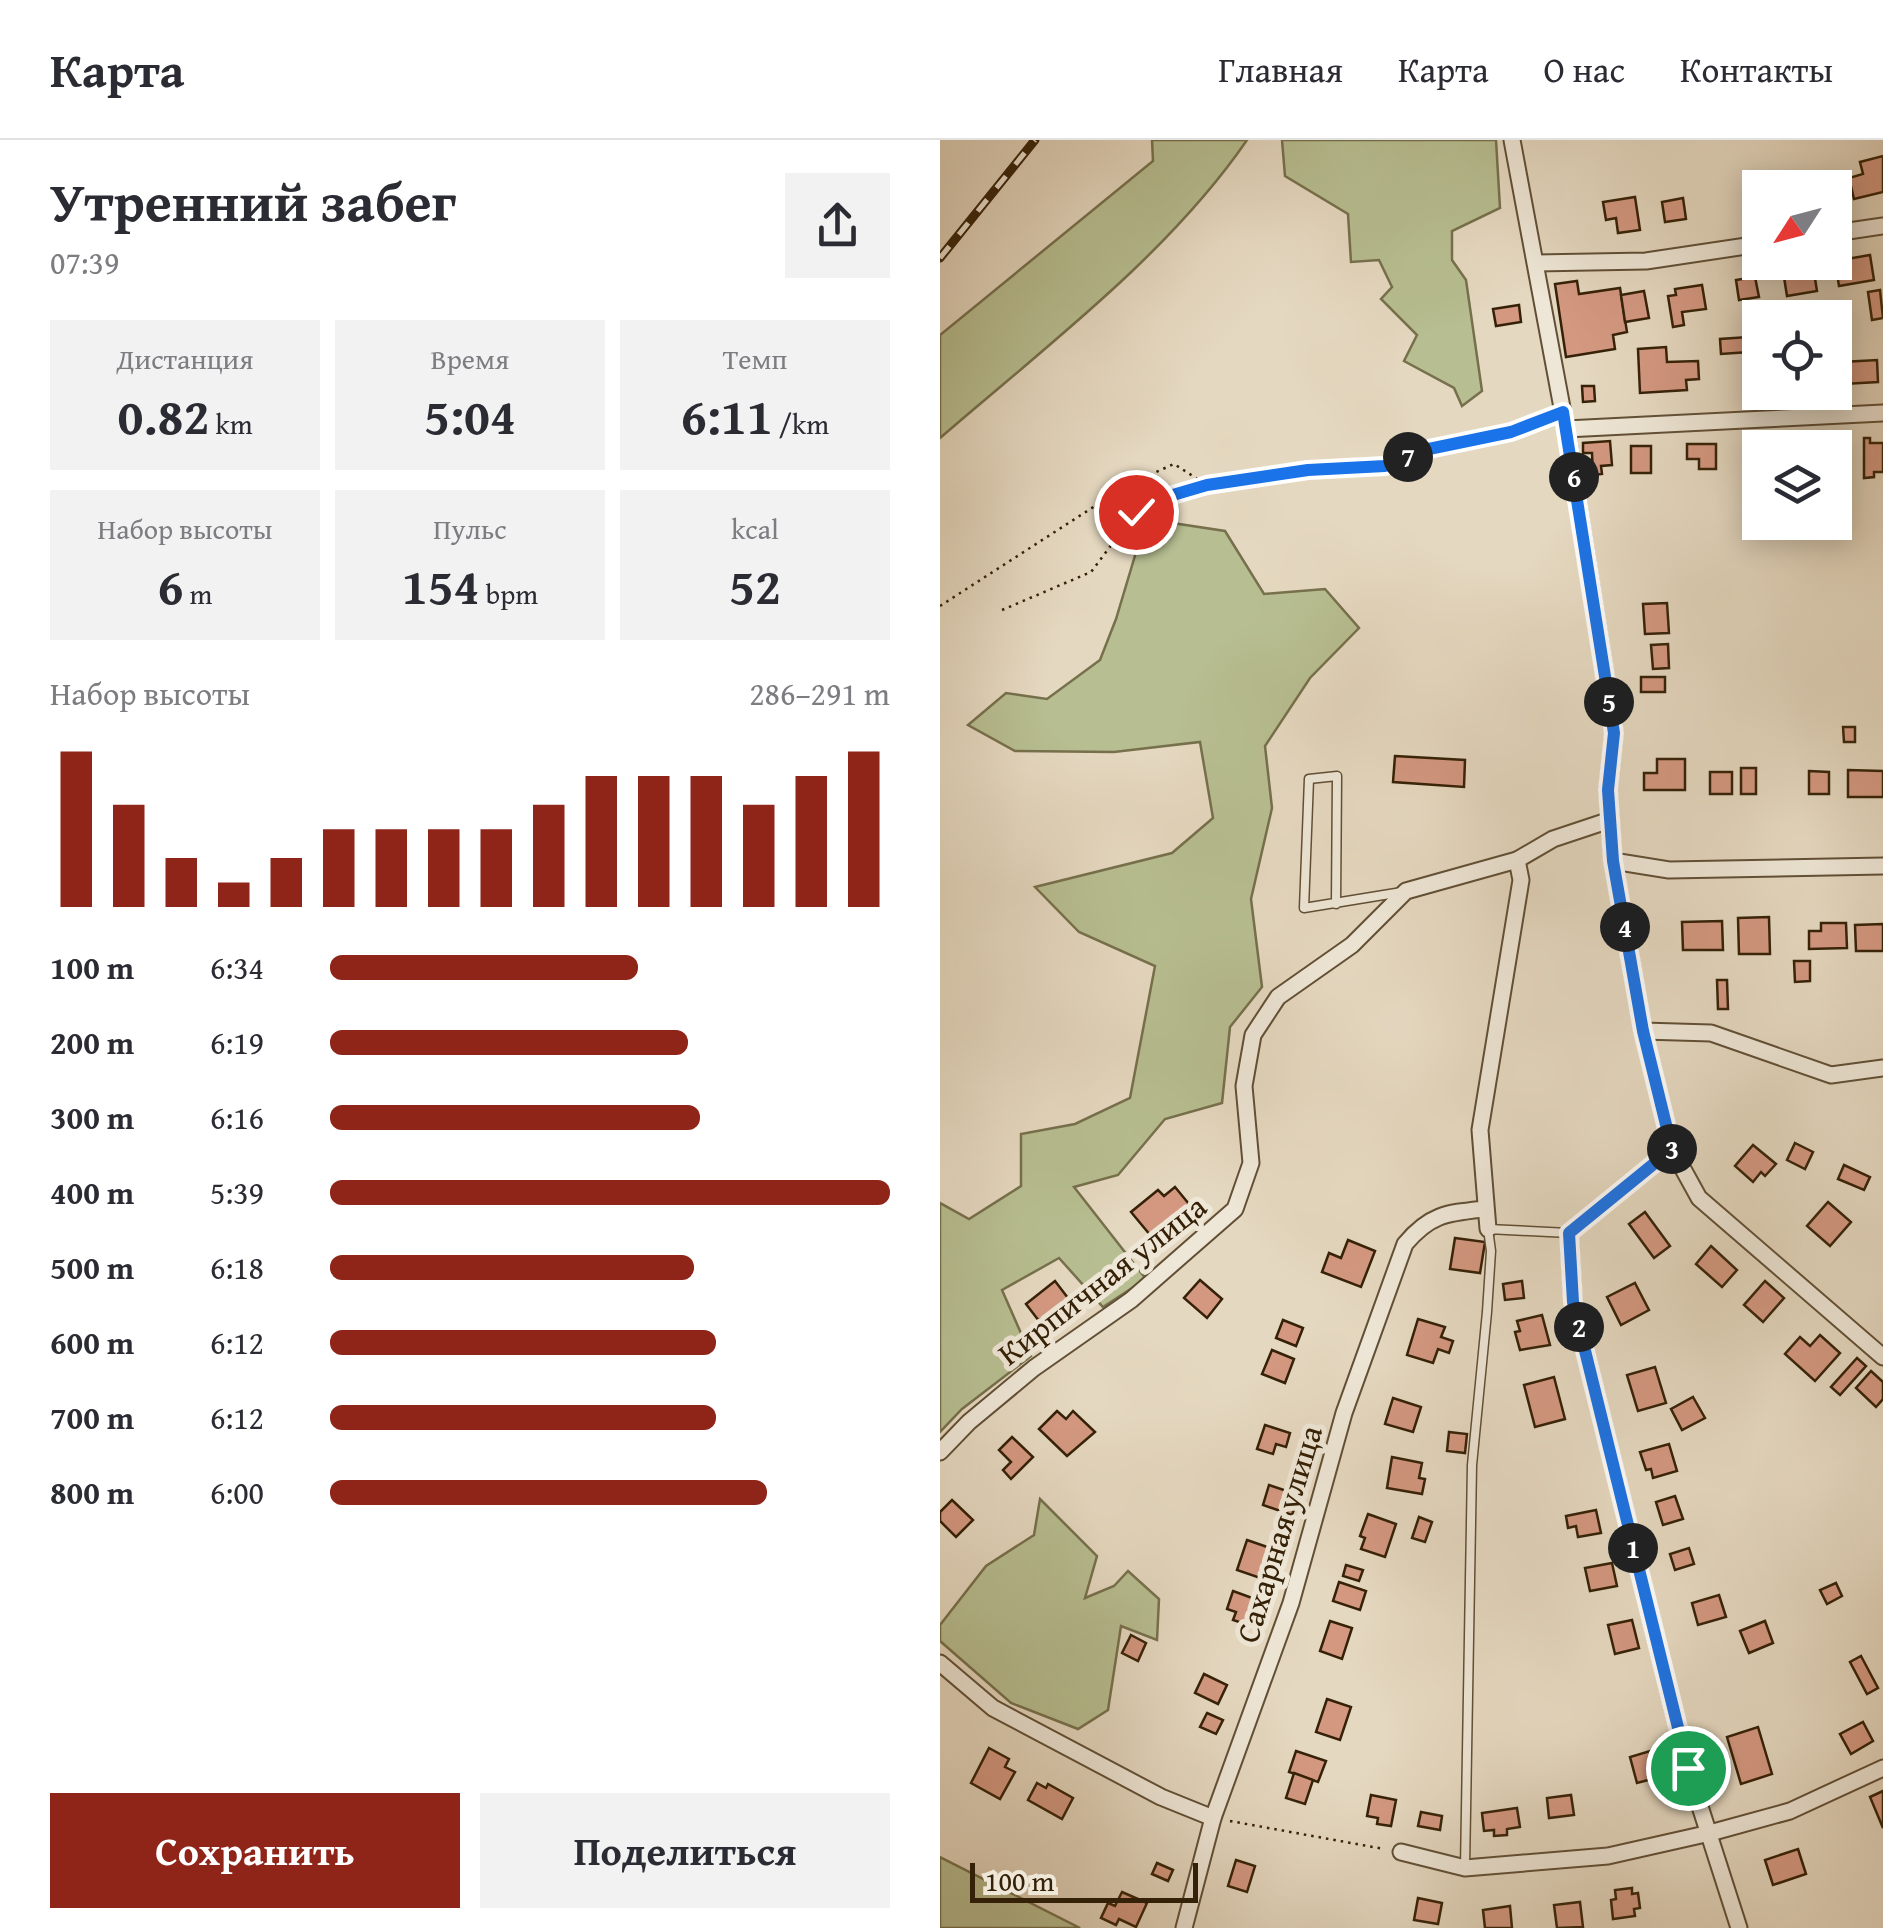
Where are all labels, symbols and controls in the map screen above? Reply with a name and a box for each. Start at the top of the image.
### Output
text: Карта [50,34,184,105]
text: Главная [1218,44,1343,95]
text: Карта [1398,44,1489,95]
text: О нас [1544,44,1625,95]
text: Контакты [1680,44,1833,95]
text: Утренний забег [50,161,456,241]
north arrow [1742,170,1852,280]
map controls [1742,170,1852,540]
button: share [785,173,890,278]
text: 07:39 [50,239,119,286]
button: locate [1742,300,1852,410]
text: Дистанция [117,338,253,379]
text: Время [431,338,509,379]
text: Темп [723,338,787,379]
text: 0.82 [117,379,209,452]
text: 5:04 [424,379,516,452]
text: 6:11 [681,379,773,452]
text: km [209,403,253,444]
text: /km [773,403,829,444]
button: layers [1742,430,1852,540]
pin: 7 [1383,432,1433,482]
text: 7 [1401,436,1415,477]
pin: 6 [1549,452,1599,502]
text: 6 [1567,456,1581,497]
pin [1094,470,1179,555]
icon: check [1109,485,1164,540]
text: Набор высоты [98,508,272,549]
text: Пульс [433,508,507,549]
text: kcal [731,508,779,549]
text: 6 [158,549,183,622]
text: 154 [402,549,480,622]
text: 52 [729,549,781,622]
text: m [183,573,212,614]
text: bpm [480,573,538,614]
text: Набор высоты [50,670,250,717]
text: 286–291 m [749,670,890,717]
pin: 5 [1584,677,1634,727]
text: 5 [1602,681,1616,722]
pin: 4 [1600,902,1650,952]
text: 4 [1618,906,1632,947]
text: 100 m [50,944,134,991]
text: 6:34 [210,944,264,991]
text: 200 m [50,1019,134,1066]
text: 6:19 [210,1019,264,1066]
text: 300 m [50,1094,134,1141]
text: 6:16 [210,1094,264,1141]
pin: 3 [1647,1124,1697,1174]
text: 3 [1665,1128,1679,1169]
text: 400 m [50,1169,134,1216]
text: 5:39 [210,1169,264,1216]
street label: Кирпичная улица [987,1183,1217,1376]
text: 500 m [50,1244,134,1291]
text: 6:18 [210,1244,264,1291]
pin: 2 [1554,1302,1604,1352]
text: 2 [1572,1306,1586,1347]
text: 600 m [50,1319,134,1366]
text: 6:12 [210,1319,264,1366]
text: 700 m [50,1394,134,1441]
text: 6:12 [210,1394,264,1441]
street label: Сахарная улица [1223,1419,1334,1648]
text: 800 m [50,1469,134,1516]
text: 6:00 [210,1469,264,1516]
pin: 1 [1608,1523,1658,1573]
text: 1 [1626,1527,1640,1568]
pin [1646,1726,1731,1811]
icon: arrive [1661,1741,1716,1796]
button: Сохранить [50,1793,460,1908]
button: Поделиться [480,1793,890,1908]
scale bar [970,1858,1198,1902]
text: 100 m [985,1860,1054,1901]

